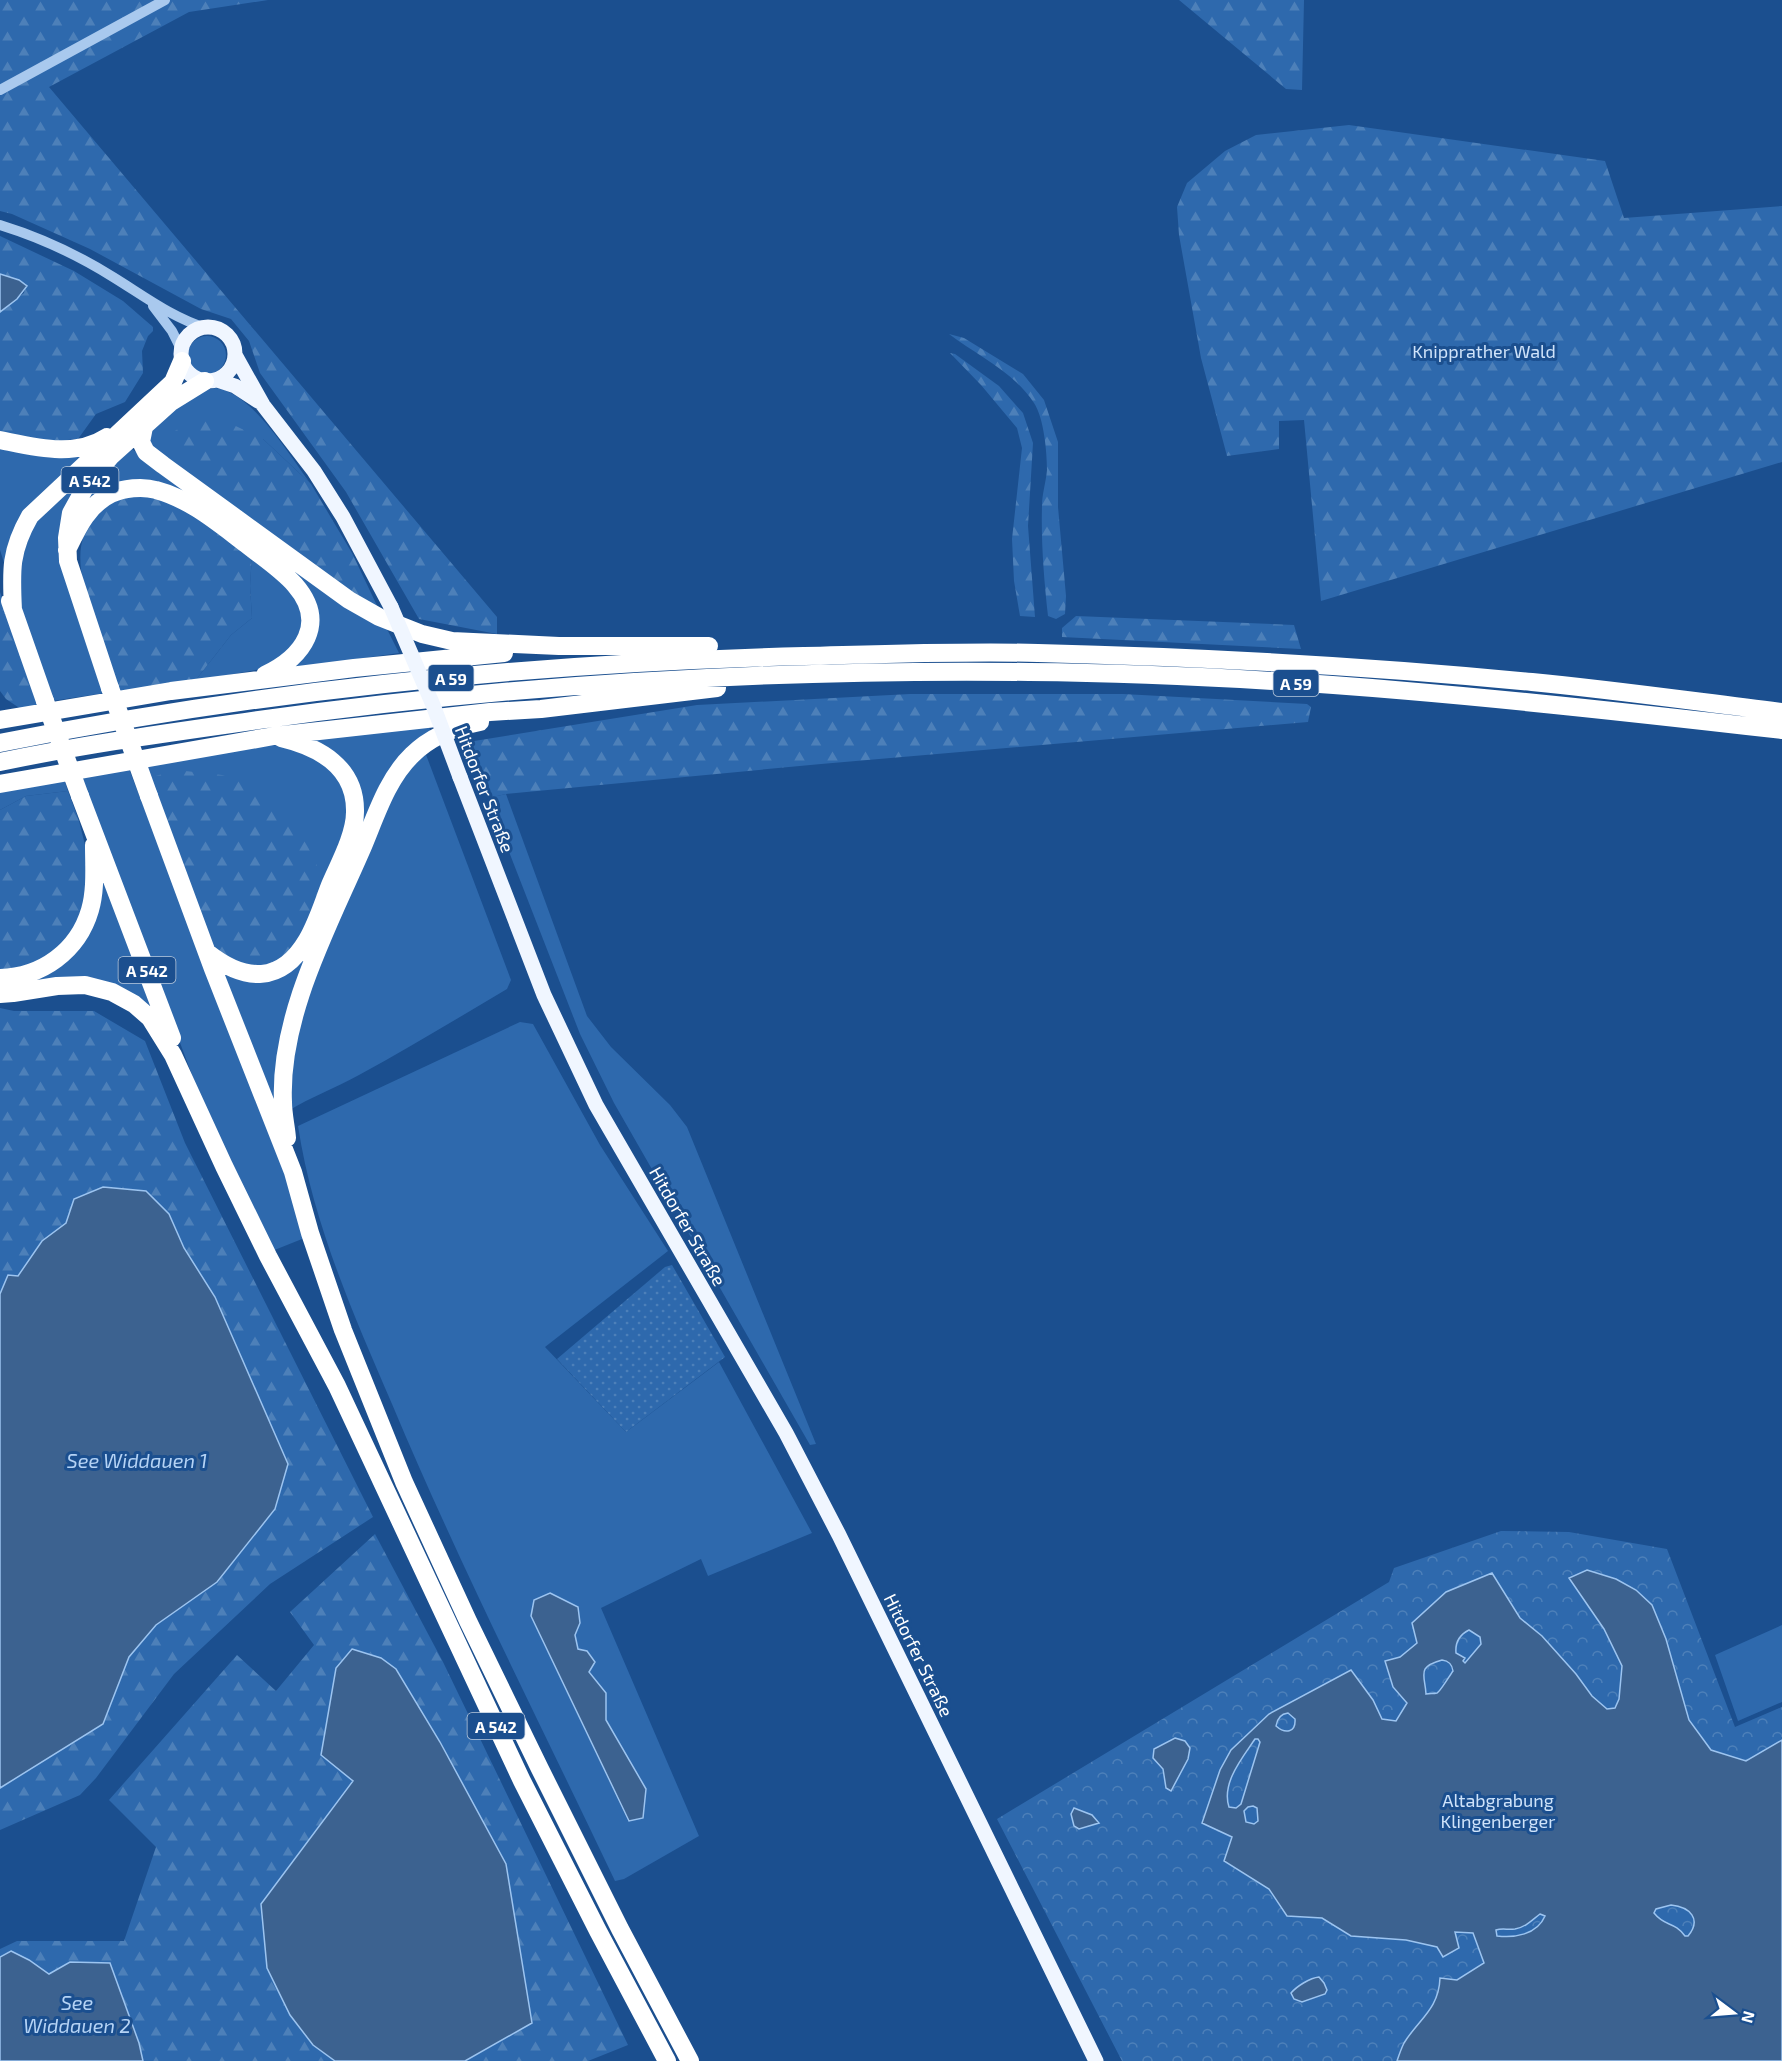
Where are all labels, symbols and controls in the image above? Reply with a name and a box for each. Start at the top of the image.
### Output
park label: Knipprather Wald [1412,340,1556,362]
road number: A 542 [62,467,118,493]
road number: A 59 [428,665,474,691]
road number: A 59 [1274,670,1318,696]
street label: Hitdorfer Straße [451,722,519,856]
road number: A 542 [118,957,176,983]
street label: Hitdorfer Straße [645,1162,731,1290]
water label: See Widdauen 1 [67,1448,207,1472]
street label: Hitdorfer Straße [880,1590,958,1720]
road number: A 542 [468,1713,524,1739]
park label: Altabgrabung Klingenberger [1441,1789,1555,1832]
north arrow [1704,1983,1764,2043]
water label: See Widdauen 2 [23,1990,131,2037]
text: N [1738,2009,1760,2025]

